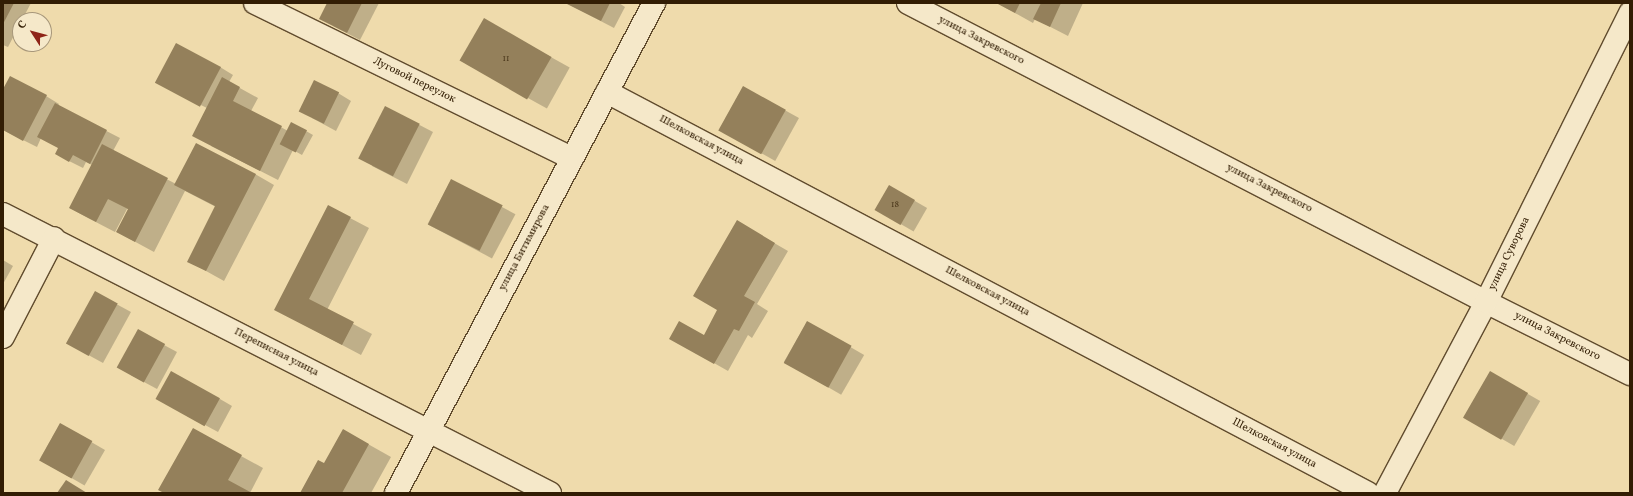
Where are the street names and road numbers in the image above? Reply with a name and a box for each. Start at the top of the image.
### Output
street label: улица Закревского [936,14,1026,68]
street label: Луговой переулок [371,55,457,107]
street label: Шелковская улица [656,113,746,169]
street label: улица Закревского [1224,162,1314,216]
street label: улица Битимирова [497,203,553,293]
street label: улица Суворова [1486,215,1534,293]
street label: Шелковская улица [942,264,1032,320]
street label: улица Закревского [1512,310,1602,364]
street label: Переписная улица [231,326,321,380]
street label: Шелковская улица [1229,416,1319,472]

